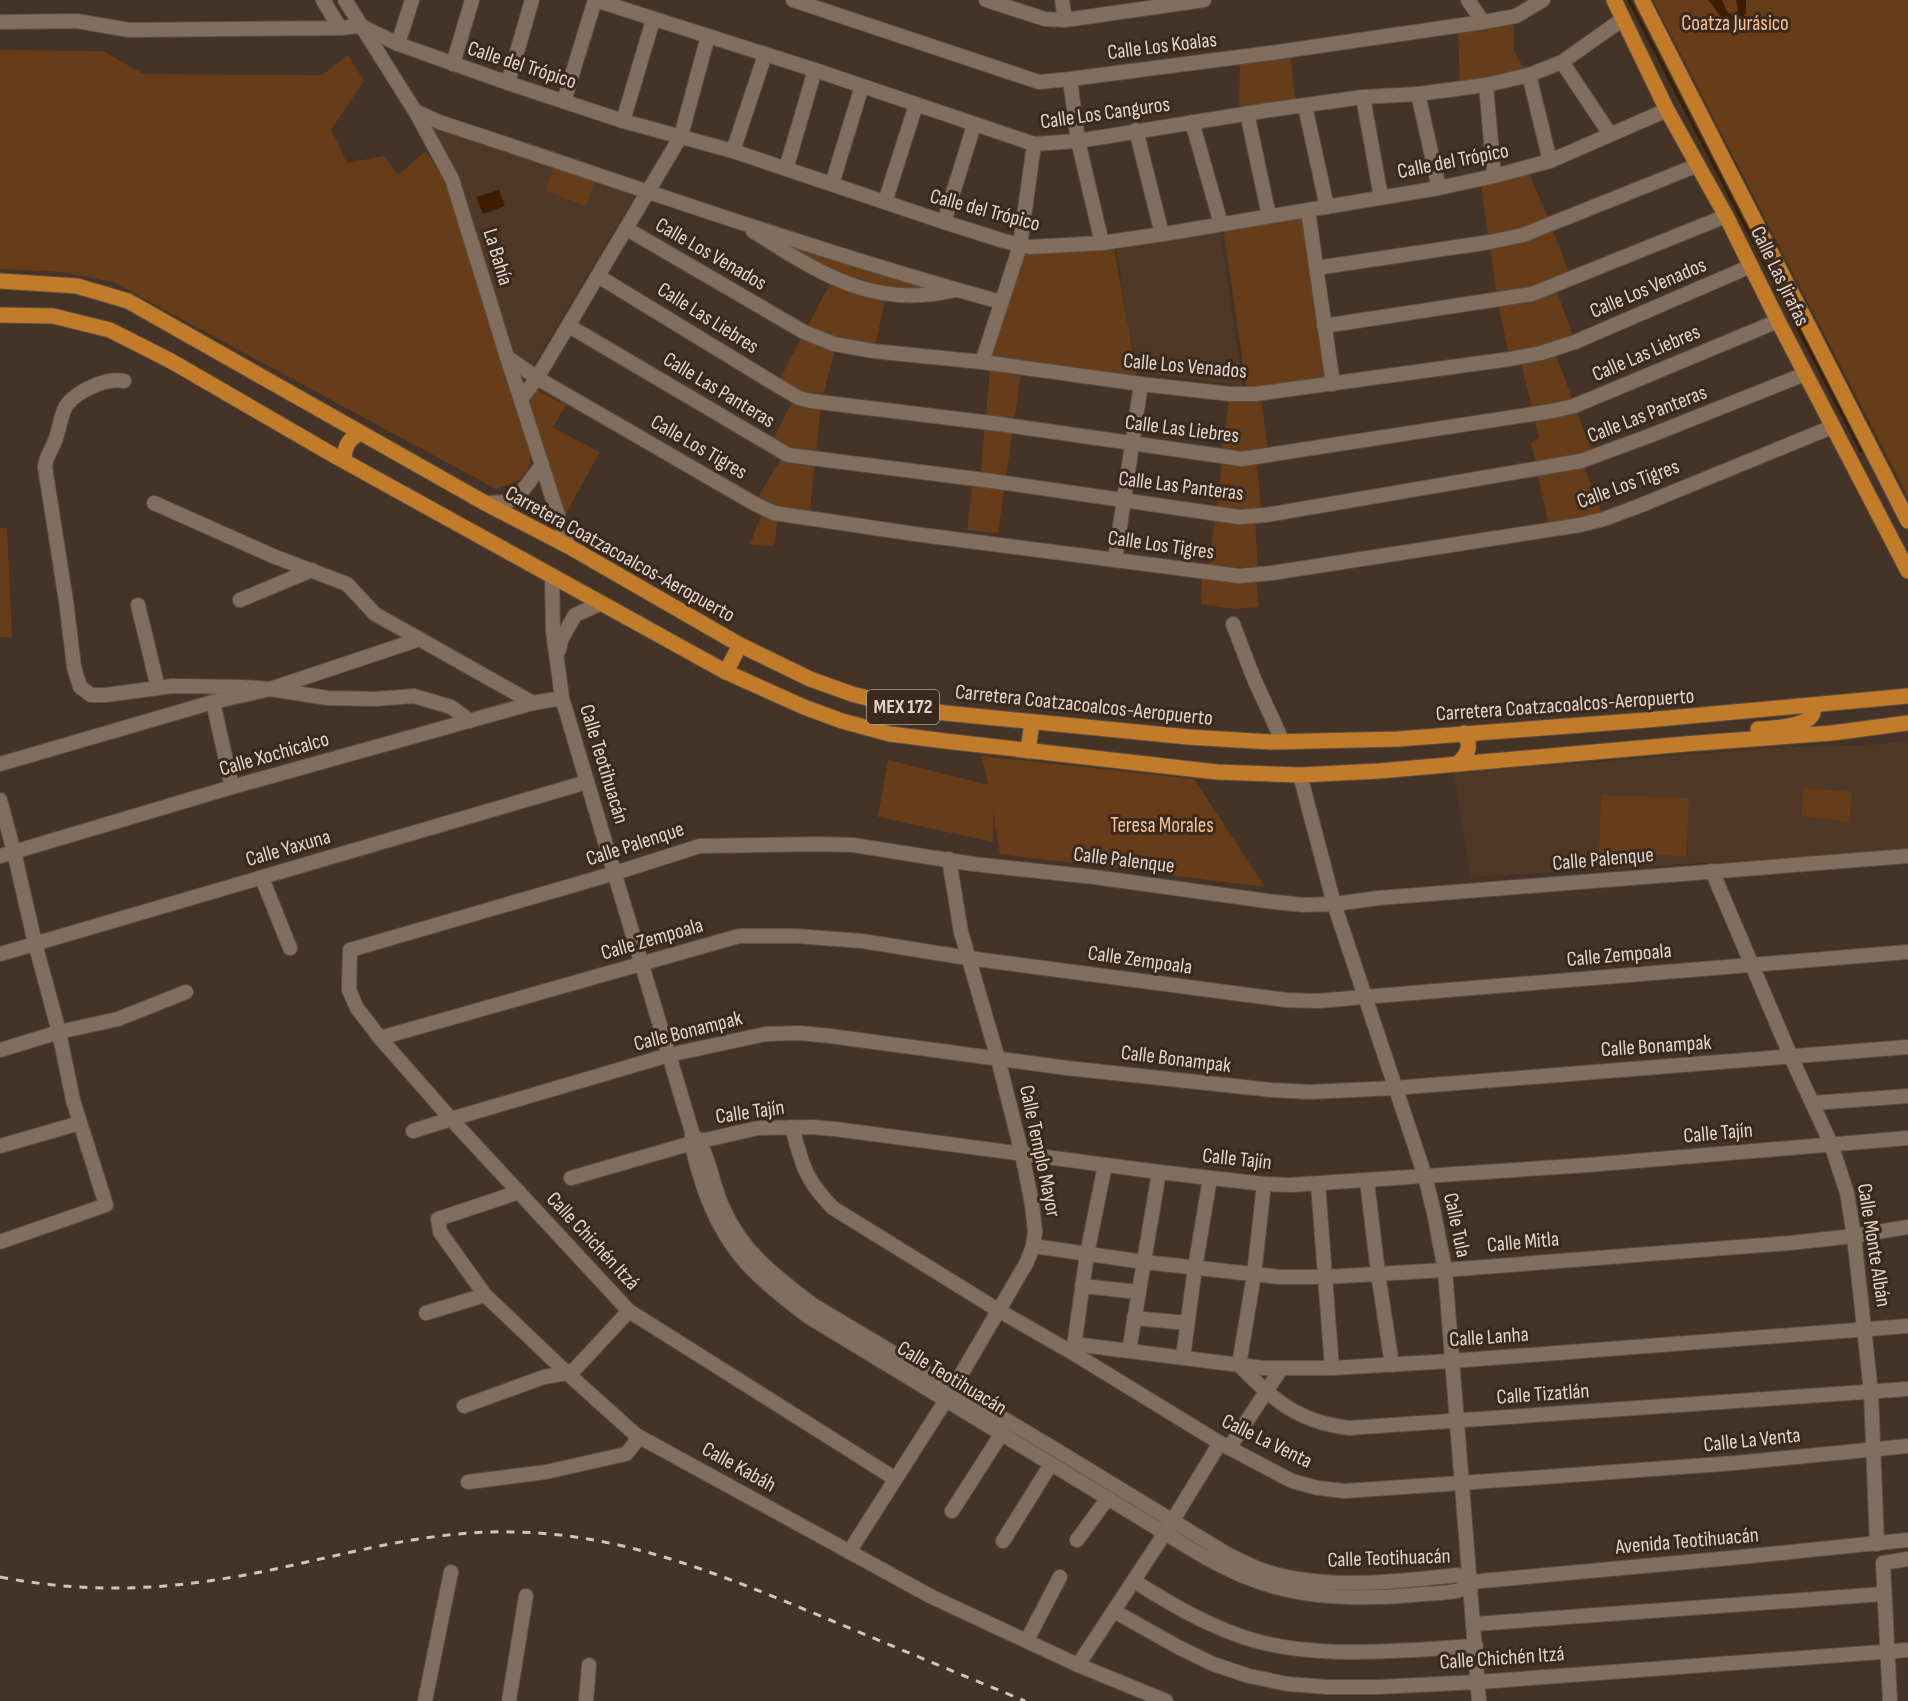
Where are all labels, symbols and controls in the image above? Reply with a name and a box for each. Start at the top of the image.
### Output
park label: Coatza Jurásico [1681,11,1789,36]
street label: Calle Los Koalas [1106,27,1218,65]
street label: Calle del Trópico [464,36,580,94]
street label: Calle Los Canguros [1039,92,1171,134]
street label: Calle del Trópico [1395,138,1511,184]
street label: Calle del Trópico [927,183,1043,237]
street label: Calle Los Venados [651,212,771,296]
street label: Calle Las Jirafas [1745,222,1815,330]
street label: La Bahía [478,226,518,288]
street label: Calle Los Venados [1586,252,1710,324]
street label: Calle Las Liebres [653,277,763,359]
street label: Calle Las Liebres [1588,319,1704,387]
street label: Calle Las Panteras [659,347,779,433]
street label: Calle Los Venados [1122,348,1248,384]
street label: Calle Las Panteras [1584,380,1710,448]
street label: Calle Los Tigres [646,409,752,485]
street label: Calle Las Liebres [1124,410,1240,448]
street label: Calle Los Tigres [1573,454,1683,514]
street label: Calle Las Panteras [1117,466,1245,506]
street label: Carretera Coatzacoalcos-Aeropuerto [501,480,739,628]
street label: Calle Los Tigres [1106,525,1216,565]
street label: Carretera Coatzacoalcos-Aeropuerto [954,679,1214,731]
street label: Carretera Coatzacoalcos-Aeropuerto [1435,684,1695,726]
road number: MEX 172 [867,690,939,724]
street label: Calle Teotihuacán [574,701,634,827]
street label: Calle Xochicalco [216,726,332,782]
park label: Teresa Morales [1110,813,1214,838]
street label: Calle Palenque [583,816,687,872]
street label: Calle Yaxuna [243,824,333,872]
street label: Calle Palenque [1072,841,1176,879]
street label: Calle Palenque [1551,842,1655,876]
street label: Calle Zempoala [598,912,706,966]
street label: Calle Zempoala [1566,938,1672,972]
street label: Calle Zempoala [1086,940,1194,980]
street label: Calle Bonampak [631,1005,745,1057]
street label: Calle Bonampak [1600,1030,1712,1062]
street label: Calle Bonampak [1119,1040,1233,1078]
street label: Calle Templo Mayor [1014,1083,1066,1219]
street label: Calle Tajín [714,1095,786,1129]
street label: Calle Tajín [1682,1118,1754,1148]
street label: Calle Tajín [1201,1143,1273,1175]
street label: Calle Monte Albán [1852,1181,1896,1309]
street label: Calle Chichén Itzá [541,1187,645,1295]
street label: Calle Tula [1438,1190,1476,1260]
street label: Calle Mitla [1486,1226,1560,1258]
street label: Calle Lanha [1449,1322,1529,1352]
street label: Calle Teotihuacán [893,1336,1011,1420]
street label: Calle Tizatlán [1496,1378,1590,1410]
street label: Calle La Venta [1218,1408,1316,1474]
street label: Calle La Venta [1702,1422,1802,1458]
street label: Calle Kabáh [698,1436,780,1498]
street label: Avenida Teotihuacán [1613,1522,1760,1560]
street label: Calle Teotihuacán [1327,1543,1451,1573]
street label: Calle Chichén Itzá [1439,1641,1565,1675]

